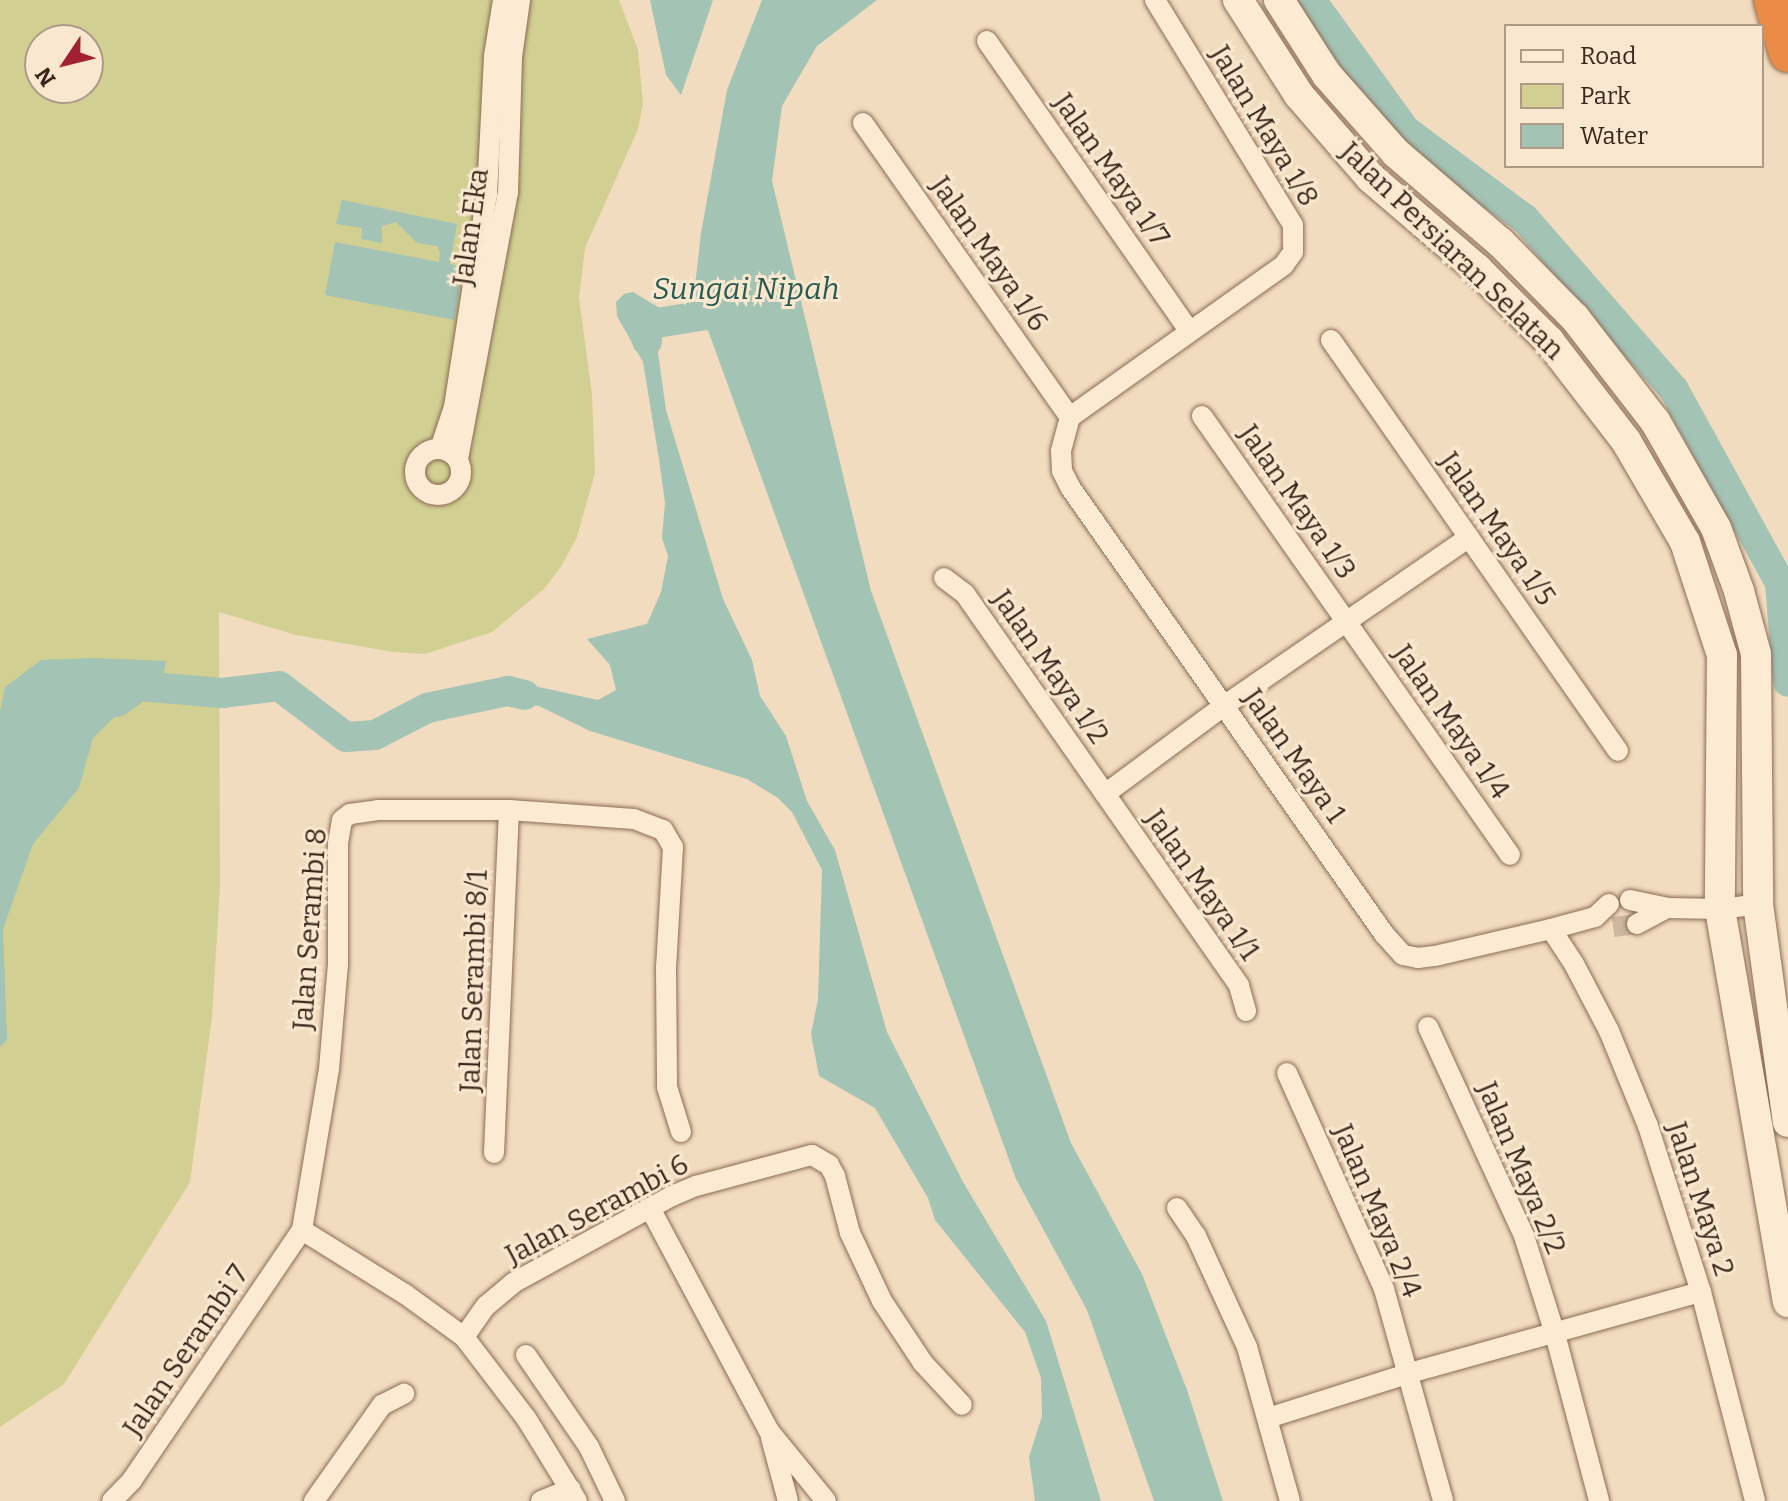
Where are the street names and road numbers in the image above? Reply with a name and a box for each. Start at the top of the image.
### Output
street label: Jalan Maya 1/8 [1203,40,1325,212]
street label: Jalan Maya 1/7 [1046,87,1176,253]
street label: Jalan Persiaran Selatan [1333,135,1571,367]
street label: Jalan Eka [446,166,496,288]
street label: Jalan Maya 1/6 [923,170,1055,338]
street label: Jalan Maya 1/3 [1231,418,1363,586]
street label: Jalan Maya 1/5 [1432,446,1562,612]
street label: Jalan Maya 1/2 [985,584,1115,750]
street label: Jalan Maya 1/4 [1385,638,1517,806]
street label: Jalan Maya 1 [1236,683,1352,829]
street label: Jalan Maya 1/1 [1138,803,1266,967]
street label: Jalan Serambi 8 [286,827,334,1031]
street label: Jalan Serambi 8/1 [453,869,495,1093]
street label: Jalan Maya 2/2 [1470,1077,1572,1259]
street label: Jalan Maya 2 [1659,1118,1741,1280]
street label: Jalan Maya 2/4 [1325,1119,1429,1303]
street label: Jalan Serambi 6 [500,1148,694,1272]
street label: Jalan Serambi 7 [116,1259,256,1443]

